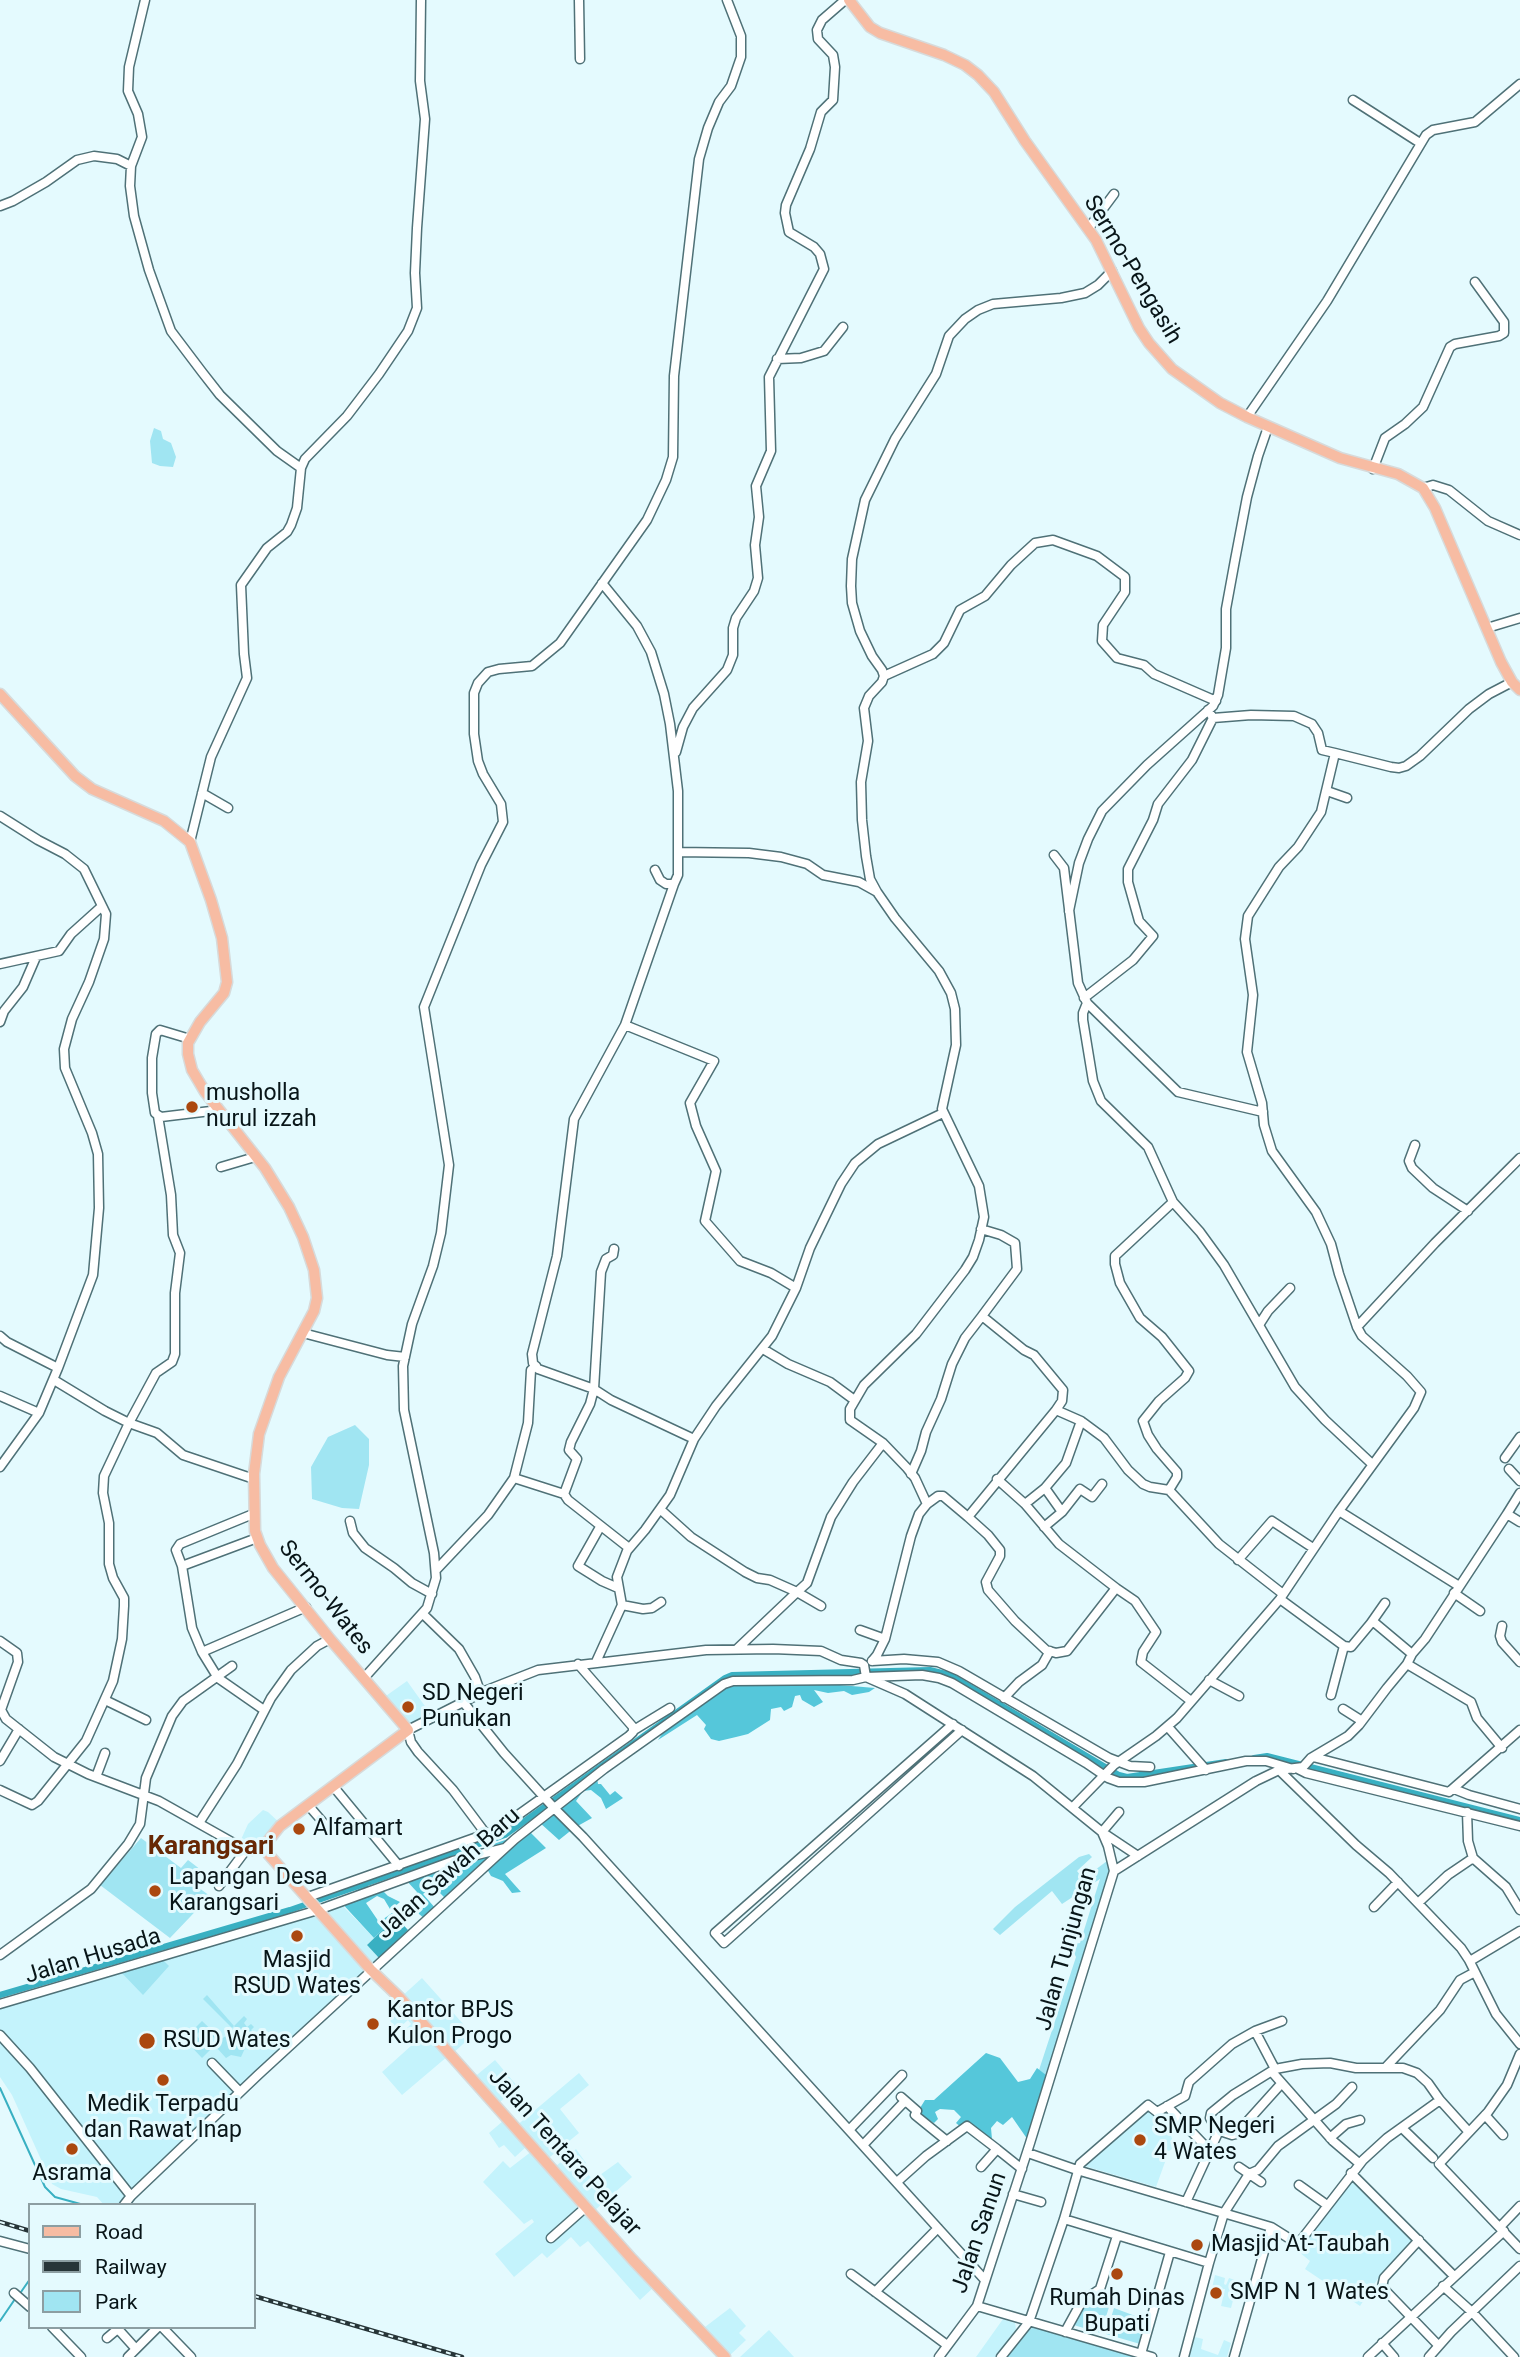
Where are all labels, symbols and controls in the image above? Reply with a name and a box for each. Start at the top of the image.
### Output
street label: Sermo-Pengasih [1077,191,1187,349]
place label: musholla nurul izzah [206,1080,317,1134]
marker: musholla nurul izzah [184,1099,200,1115]
street label: Sermo-Wates [272,1535,378,1661]
place label: SD Negeri Punukan [422,1680,524,1734]
marker: SD Negeri Punukan [400,1699,416,1715]
street label: Jalan Sawah Baru [372,1802,526,1946]
place label: Alfamart [313,1815,403,1843]
marker: Alfamart [291,1821,307,1837]
district label: Karangsari [148,1831,274,1863]
place label: Lapangan Desa Karangsari [169,1864,328,1918]
street label: Jalan Tunjungan [1030,1864,1104,2034]
marker: Lapangan Desa Karangsari [147,1883,163,1899]
street label: Jalan Husada [22,1923,164,1991]
marker: Masjid RSUD Wates [289,1928,305,1944]
place label: Masjid RSUD Wates [233,1947,361,2001]
place label: Kantor BPJS Kulon Progo [387,1997,514,2051]
marker: Kantor BPJS Kulon Progo [365,2016,381,2032]
place label: RSUD Wates [163,2027,291,2055]
marker: RSUD Wates [137,2031,157,2051]
street label: Jalan Tentara Pelajar [482,2064,646,2242]
marker: Medik Terpadu dan Rawat Inap [155,2072,171,2088]
place label: Medik Terpadu dan Rawat Inap [84,2091,242,2145]
place label: SMP Negeri 4 Wates [1154,2113,1275,2167]
marker: SMP Negeri 4 Wates [1132,2132,1148,2148]
marker: Asrama [64,2141,80,2157]
place label: Asrama [32,2160,112,2188]
street label: Jalan Sanun [946,2169,1014,2297]
legend [28,2203,256,2329]
text: Road [95,2220,143,2244]
place label: Masjid At-Taubah [1211,2231,1390,2259]
marker: Masjid At-Taubah [1189,2237,1205,2253]
text: Railway [95,2255,167,2279]
marker: Rumah Dinas Bupati [1109,2266,1125,2282]
place label: SMP N 1 Wates [1230,2279,1389,2307]
place label: Rumah Dinas Bupati [1049,2285,1185,2339]
marker: SMP N 1 Wates [1208,2285,1224,2301]
text: Park [95,2290,137,2314]

